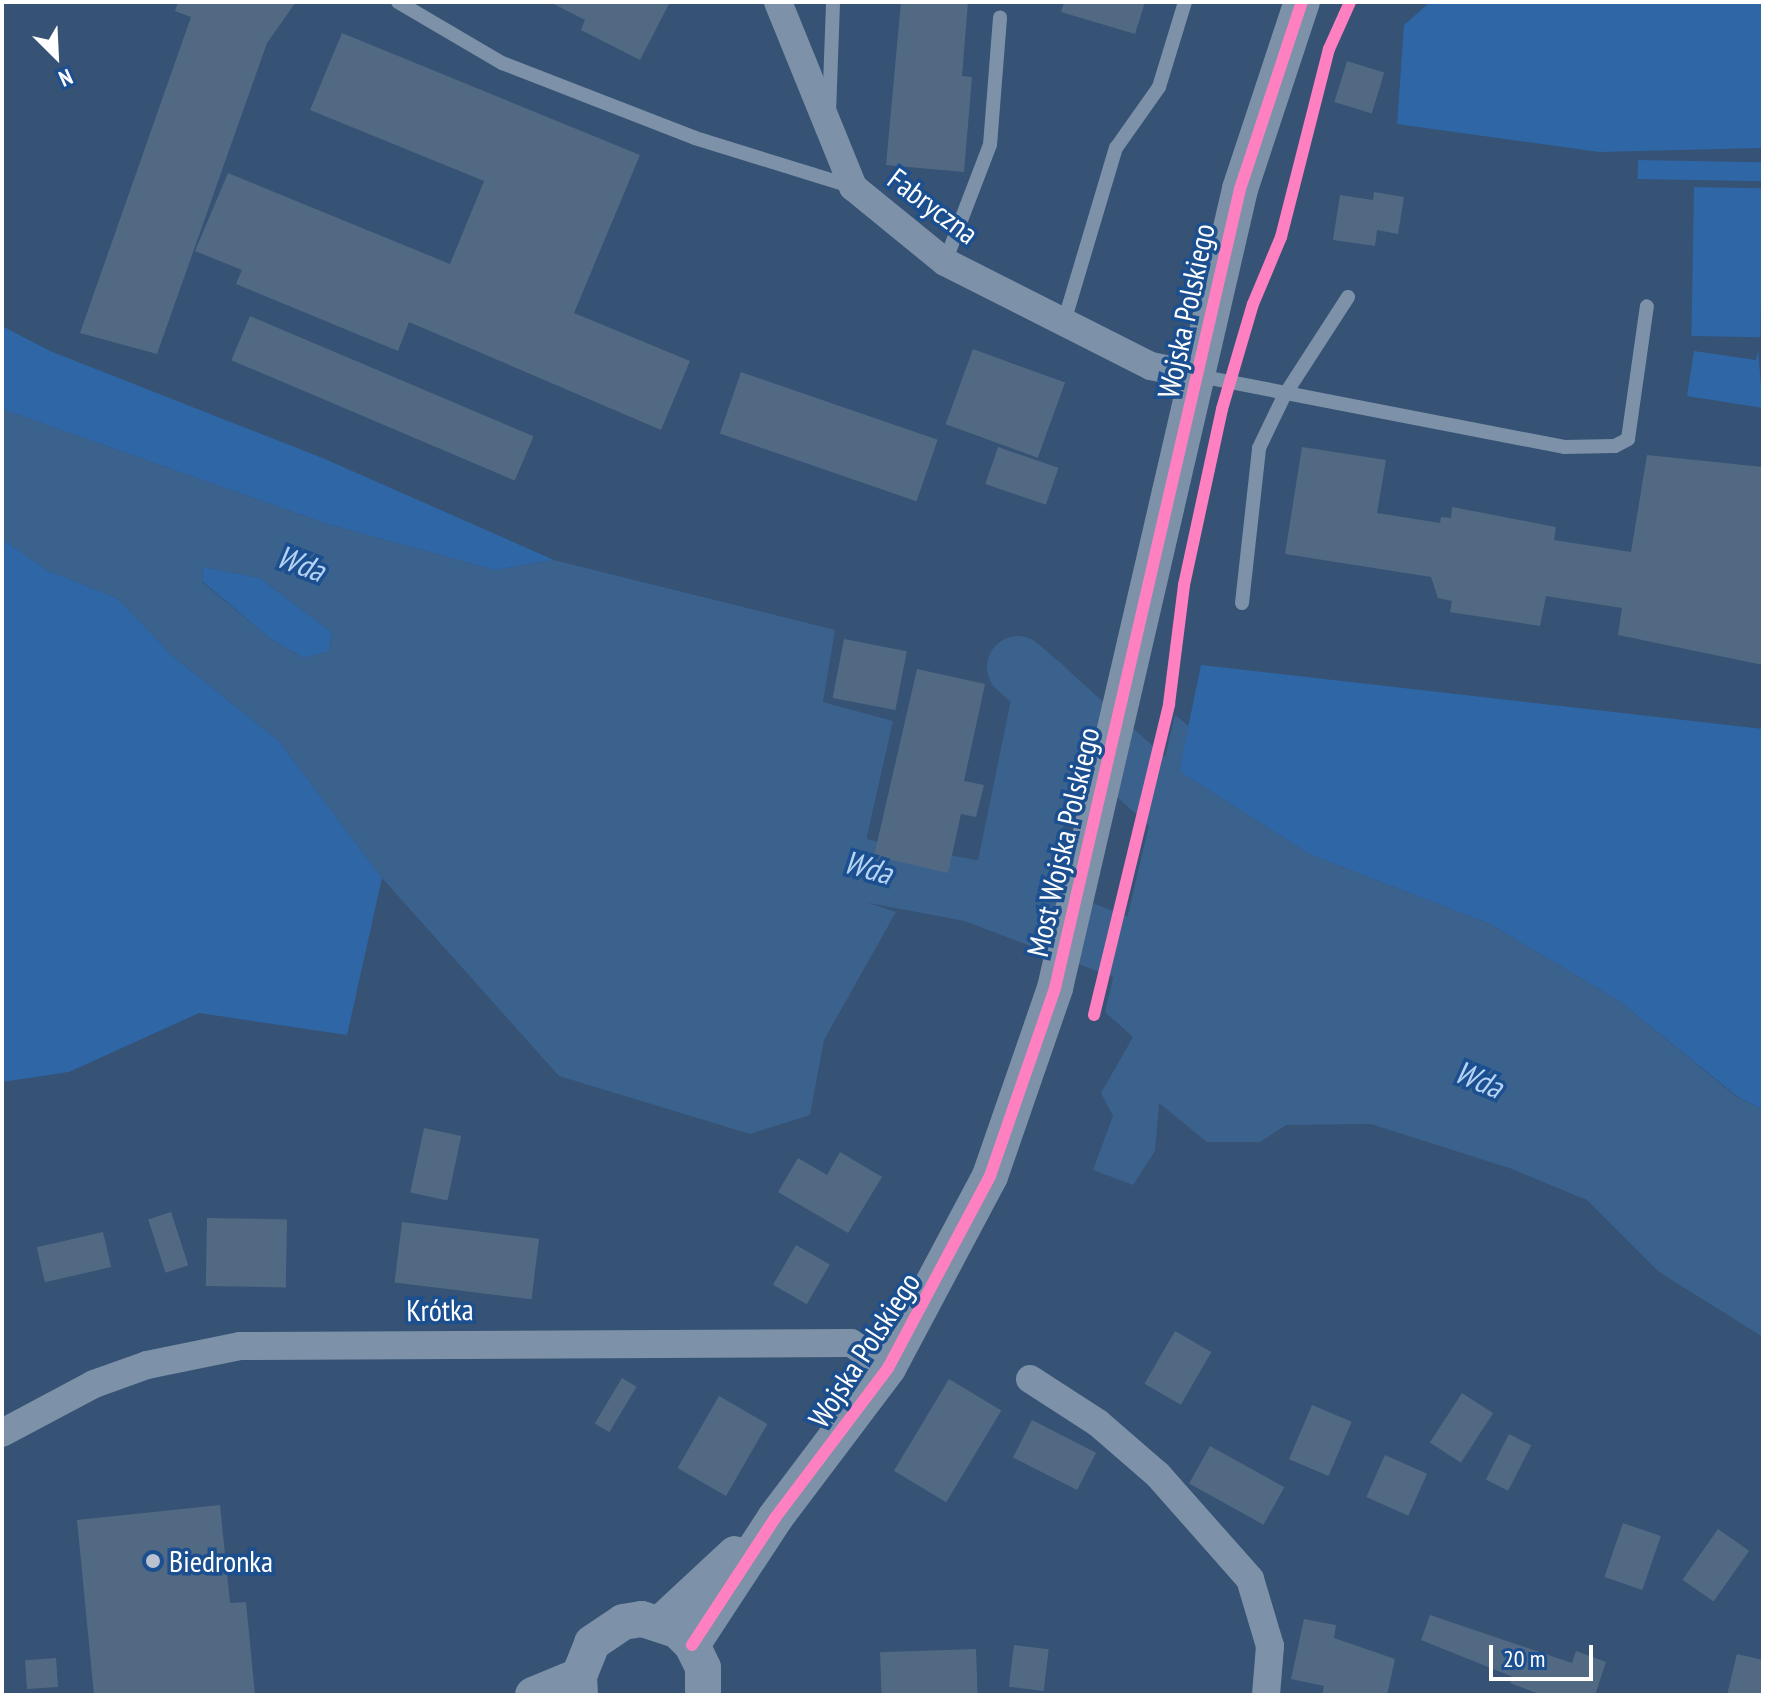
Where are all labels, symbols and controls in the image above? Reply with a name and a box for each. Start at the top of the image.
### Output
north arrow [16,16,96,96]
text: N [55,63,77,93]
street label: Fabryczna [881,161,985,251]
street label: Wojska Polskiego [1150,220,1222,402]
water label: Wda [272,536,330,590]
street label: Most Wojska Polskiego [1019,724,1107,960]
water label: Wda [840,842,896,892]
water label: Wda [1449,1052,1509,1106]
street label: Wojska Polskiego [801,1266,927,1434]
street label: Krótka [406,1291,474,1329]
place label: Biedronka [169,1543,273,1579]
marker: Biedronka [144,1552,162,1570]
scale bar [1493,1629,1597,1679]
text: 20 m [1503,1643,1545,1674]

